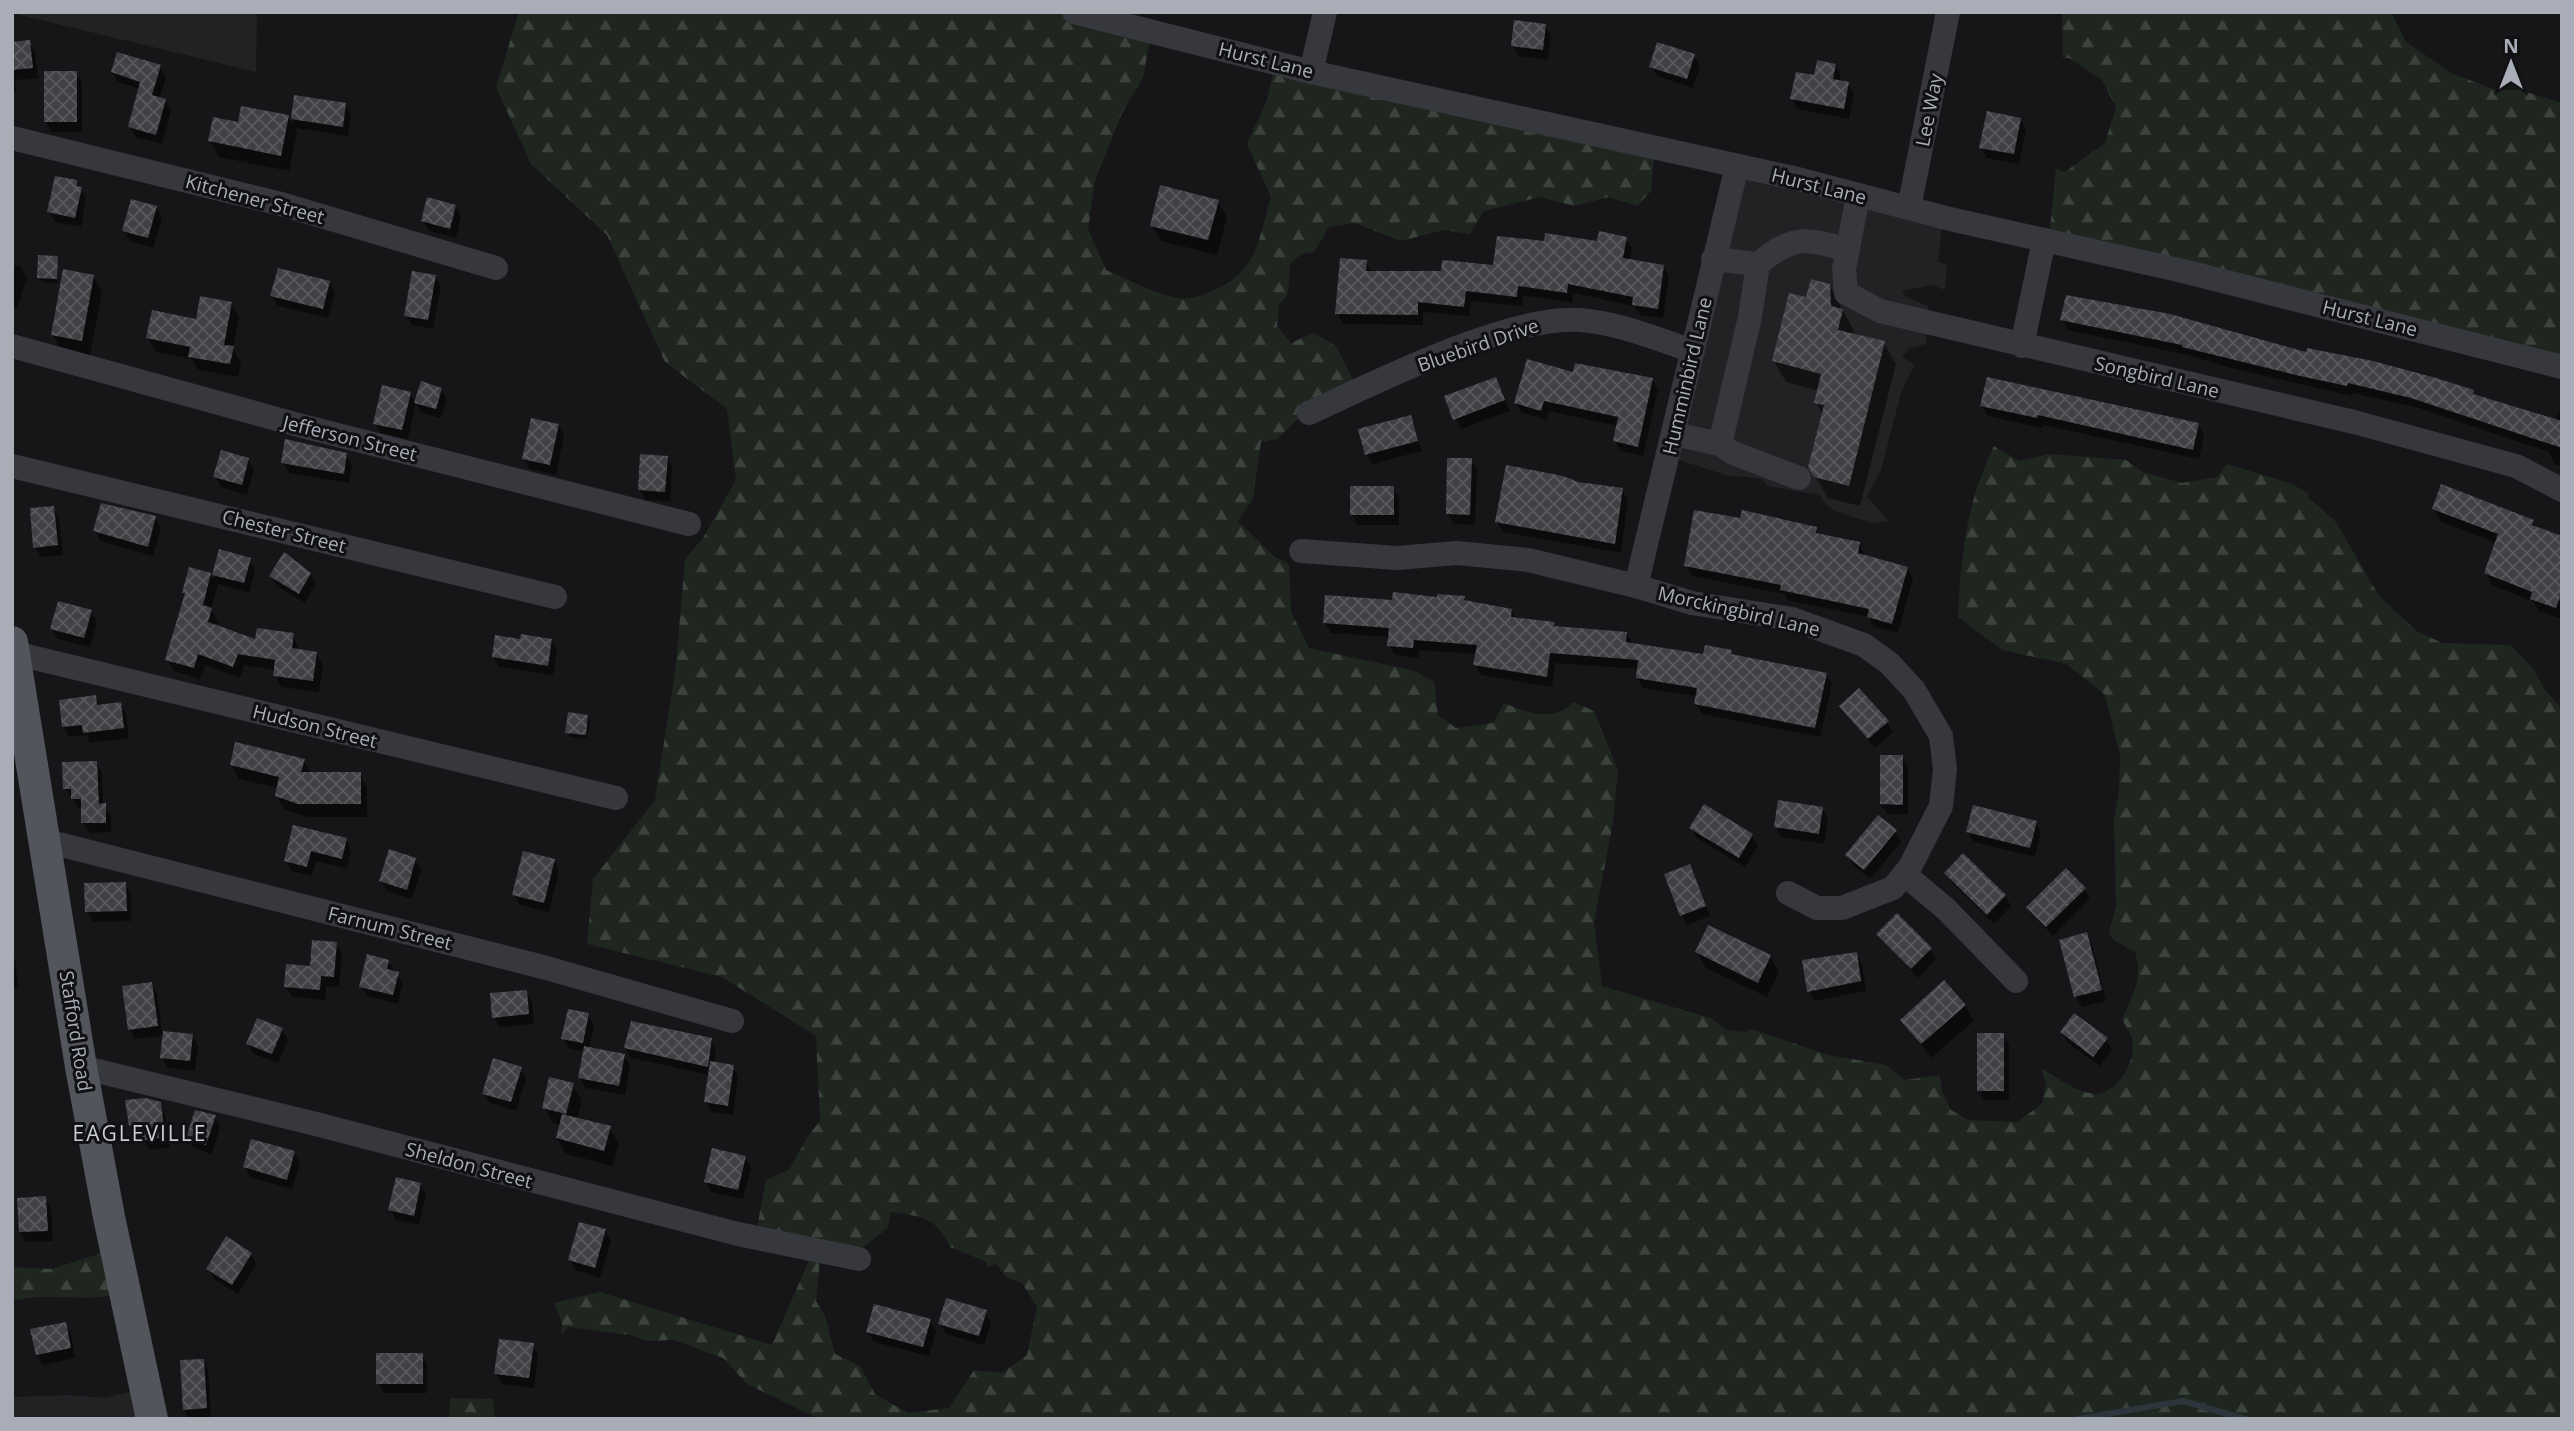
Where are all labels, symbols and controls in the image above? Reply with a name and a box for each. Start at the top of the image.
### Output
north arrow [2476,28,2546,98]
text: N [2503,33,2519,59]
street label: Hurst Lane [1216,36,1316,84]
street label: Lee Way [1909,71,1949,149]
street label: Hurst Lane [1769,162,1869,210]
street label: Kitchener Street [183,168,328,230]
street label: Hurst Lane [2320,294,2420,342]
street label: Humminbird Lane [1656,295,1718,457]
street label: Bluebird Drive [1414,312,1542,378]
street label: Songbird Lane [2092,350,2222,404]
street label: Jefferson Street [278,408,420,467]
street label: Chester Street [219,503,349,559]
street label: Morckingbird Lane [1655,580,1823,642]
street label: Hudson Street [250,698,380,754]
street label: Farnum Street [325,900,455,956]
street label: Stafford Road [54,969,98,1093]
district label: EAGLEVILLE [73,1119,207,1147]
street label: Sheldon Street [403,1136,535,1194]

